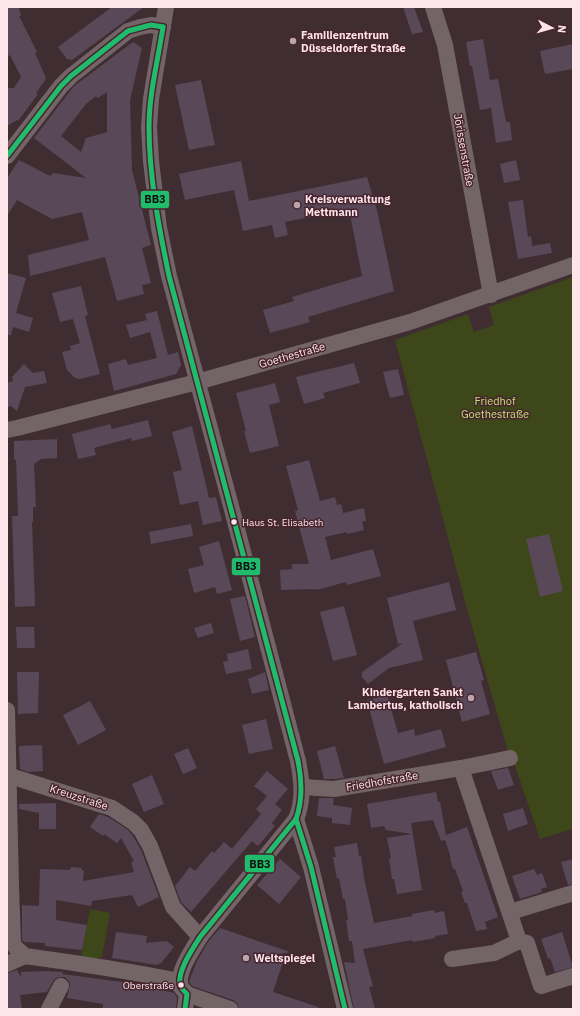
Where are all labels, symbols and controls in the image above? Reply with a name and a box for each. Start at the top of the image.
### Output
north arrow [532,8,572,48]
text: N [555,24,569,34]
place label: Familienzentrum Düsseldorfer Straße [301,28,406,55]
marker: Familienzentrum Düsseldorfer Straße [288,36,298,46]
street label: Jörissenstraße [451,113,477,187]
line badge: BB3 [140,190,170,209]
text: BB3 [144,192,166,206]
place label: Kreisverwaltung Mettmann [305,192,391,219]
marker: Kreisverwaltung Mettmann [292,200,302,210]
street label: Goethestraße [257,339,327,371]
park label: Friedhof Goethestraße [461,394,529,421]
place label: Haus St. Elisabeth [242,516,323,529]
marker: Haus St. Elisabeth [229,517,239,527]
line badge: BB3 [231,557,261,576]
text: BB3 [235,559,257,573]
place label: Kindergarten Sankt Lambertus, katholisch [348,685,463,712]
marker: Kindergarten Sankt Lambertus, katholisch [466,693,476,703]
street label: Friedhofstraße [345,768,419,794]
street label: Kreuzstraße [48,781,110,813]
line badge: BB3 [244,854,275,873]
text: BB3 [249,857,271,871]
place label: Weltspiegel [254,951,316,965]
marker: Weltspiegel [241,953,251,963]
place label: Oberstraße [123,979,175,992]
marker: Oberstraße [176,980,186,990]

